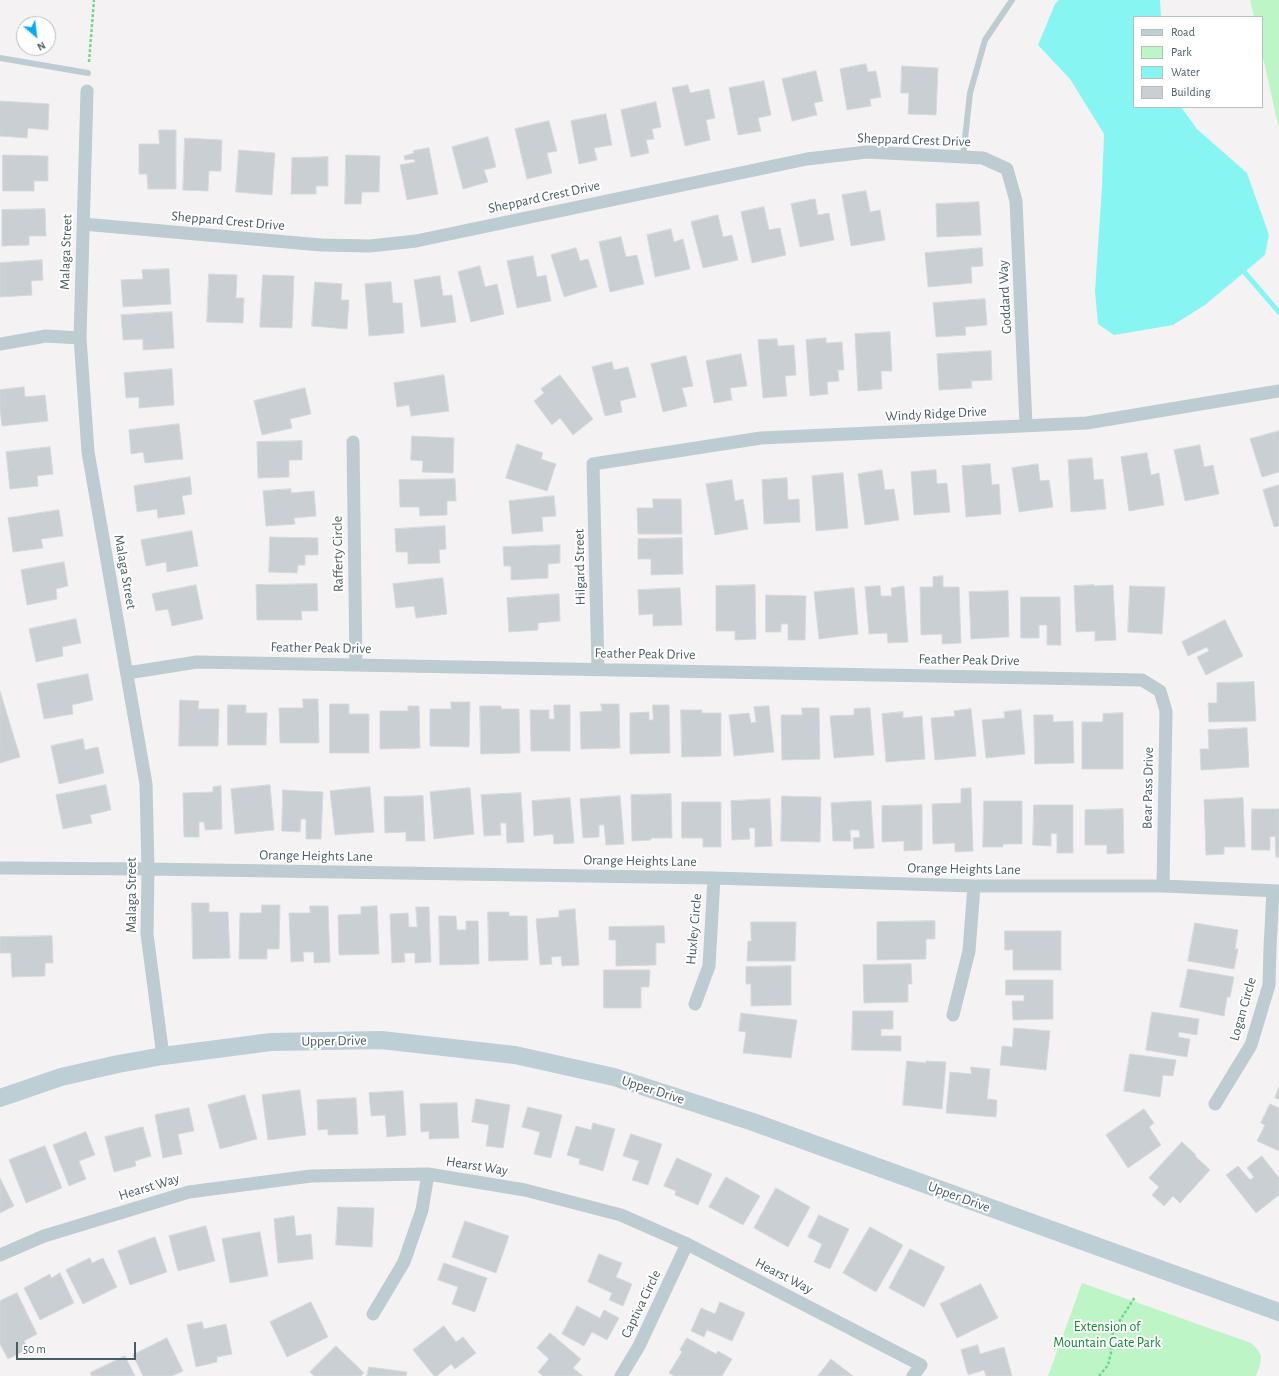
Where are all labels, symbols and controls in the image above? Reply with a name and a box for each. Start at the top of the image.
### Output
north arrow [16,16,56,56]
legend [1133,16,1263,108]
text: Road [1171,26,1195,38]
text: N [35,40,47,53]
text: Park [1171,46,1192,58]
text: Water [1171,66,1200,78]
text: Building [1171,86,1211,98]
street label: Sheppard Crest Drive [857,130,971,150]
street label: Sheppard Crest Drive [487,177,601,217]
street label: Sheppard Crest Drive [171,208,285,234]
street label: Malaga Street [56,214,76,290]
street label: Goddard Way [995,260,1015,334]
street label: Windy Ridge Drive [885,403,987,425]
street label: Rafferty Circle [329,516,347,592]
street label: Hilgard Street [571,529,589,605]
street label: Malaga Street [110,533,140,611]
street label: Feather Peak Drive [270,639,372,657]
street label: Feather Peak Drive [594,645,696,663]
street label: Feather Peak Drive [918,651,1020,669]
street label: Bear Pass Drive [1139,747,1157,829]
street label: Orange Heights Lane [259,847,373,865]
street label: Orange Heights Lane [583,852,697,870]
street label: Malaga Street [124,857,140,933]
street label: Orange Heights Lane [907,860,1021,878]
street label: Huxley Circle [683,893,705,965]
street label: Logan Circle [1226,975,1260,1043]
street label: Upper Drive [301,1032,367,1050]
street label: Upper Drive [619,1072,687,1108]
street label: Hearst Way [445,1153,509,1179]
street label: Hearst Way [117,1170,181,1204]
street label: Upper Drive [926,1178,992,1216]
street label: Hearst Way [752,1254,816,1298]
street label: Captiva Circle [617,1267,665,1341]
park label: Extension of Mountain Gate Park [1053,1319,1161,1352]
scale bar [18,1334,138,1360]
text: 50 m [23,1343,46,1355]

